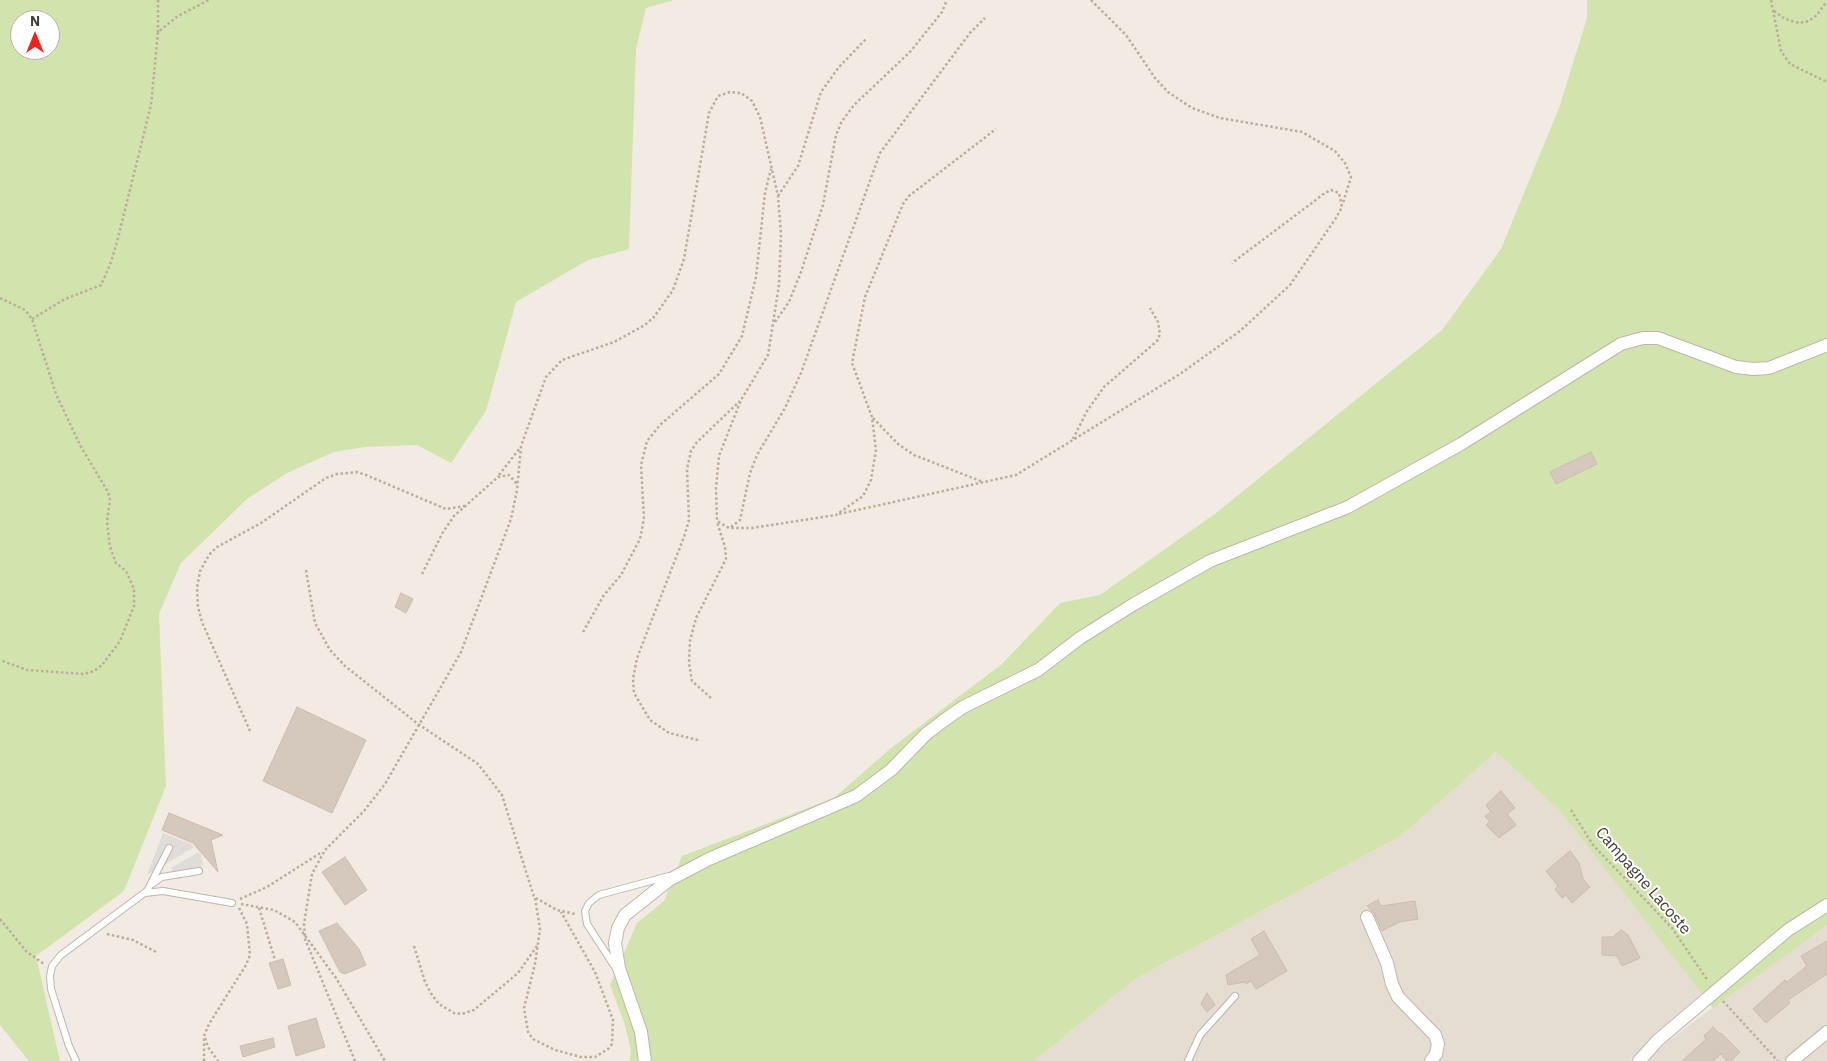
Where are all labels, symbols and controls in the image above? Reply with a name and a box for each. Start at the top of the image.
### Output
north arrow [10,10,60,60]
text: N [30,12,40,30]
street label: Campagne Lacoste [1591,823,1695,939]

